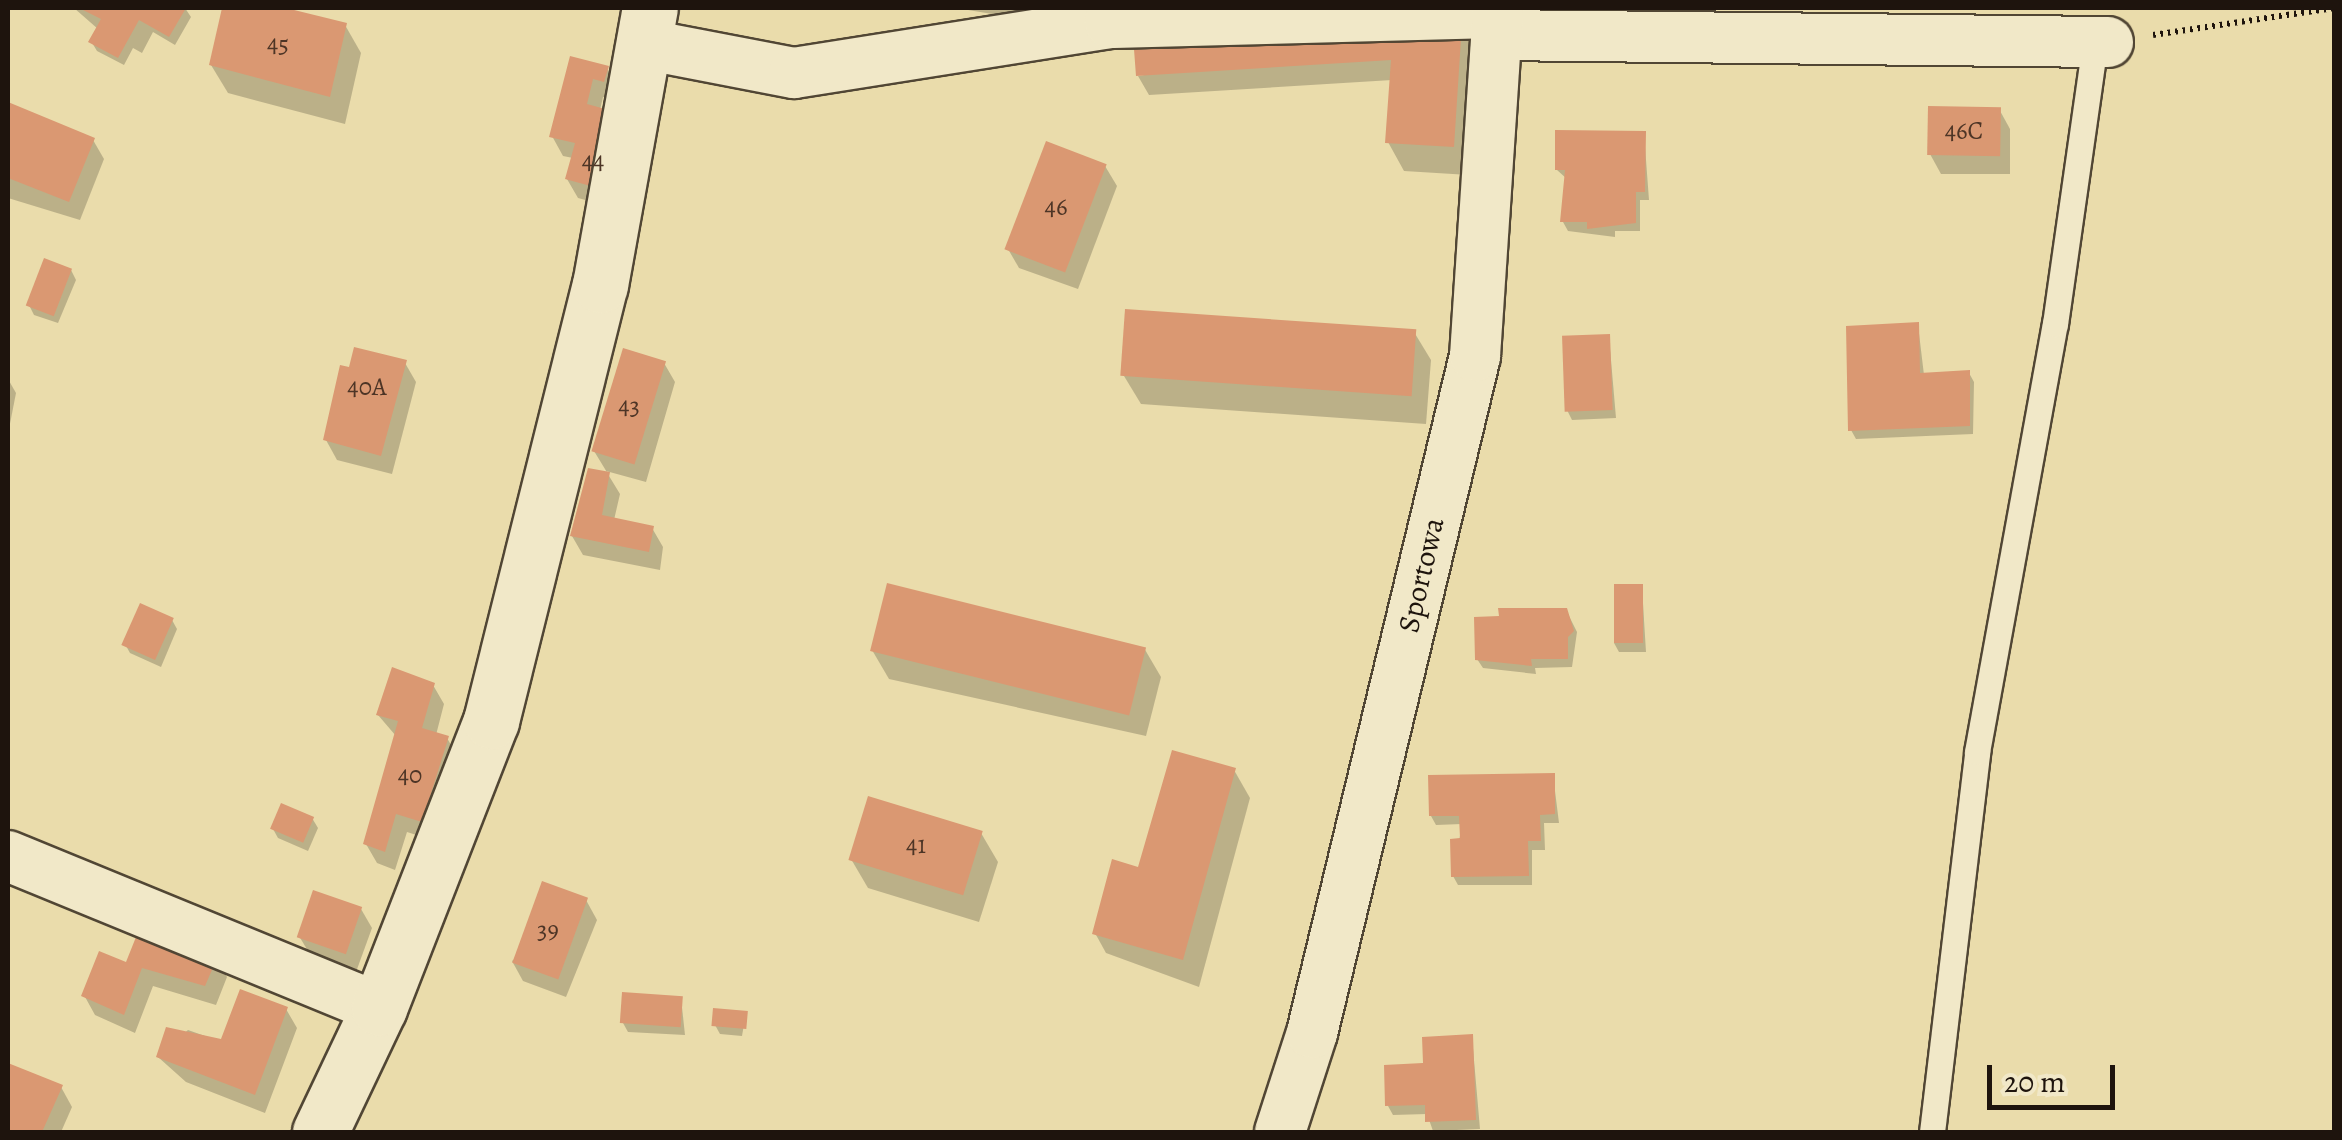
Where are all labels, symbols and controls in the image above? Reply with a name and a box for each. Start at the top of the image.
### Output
house number: 45 [267,29,289,59]
house number: 46C [1945,116,1983,146]
house number: 44 [582,146,604,176]
house number: 46 [1045,192,1067,222]
house number: 40A [347,372,387,402]
house number: 43 [618,391,640,421]
street label: Sportowa [1390,514,1452,636]
house number: 40 [398,760,422,790]
house number: 41 [906,830,926,860]
house number: 39 [537,915,559,945]
scale bar [1992,1045,2120,1107]
text: 20 m [2004,1062,2065,1102]

